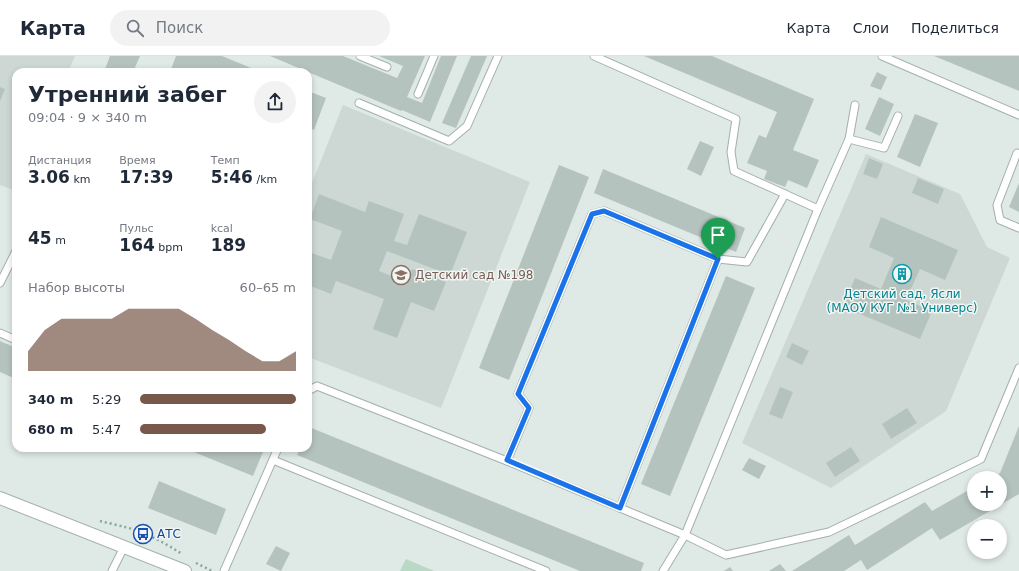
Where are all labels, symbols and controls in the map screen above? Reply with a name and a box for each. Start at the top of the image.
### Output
search box [110,10,390,46]
text: Карта [20,17,86,39]
icon: search [124,17,146,39]
text: Поиск [156,19,203,37]
text: Карта [787,20,831,36]
text: Слои [853,20,889,36]
text: Поделиться [911,20,999,36]
button: share [254,81,296,123]
text: Утренний забег [28,82,227,107]
text: 09:04 · 9 × 340 m [28,110,147,125]
text: Дистанция [28,154,91,167]
text: Время [119,154,156,167]
text: Темп [211,154,240,167]
text: 3.06 [28,167,70,187]
text: 17:39 [119,167,173,187]
text: 5:46 [211,167,253,187]
text: km [70,173,91,186]
text: /km [253,173,277,186]
pin [701,218,735,259]
text: Пульс [119,222,154,235]
text: kcal [211,222,233,235]
icon: arrive [707,224,729,246]
text: 45 [28,228,52,248]
text: m [52,234,66,247]
text: 164 [119,235,155,255]
text: 189 [211,235,246,255]
text: bpm [155,241,183,254]
building icon: Детский сад, Ясли (МАОУ КУГ №1 Универс) [891,263,913,285]
school or university icon: Детский сад №198 [390,264,412,286]
place label: Детский сад №198 [415,268,533,282]
text: Набор высоты [28,280,125,295]
text: 60–65 m [240,280,296,295]
place label: Детский сад, Ясли (МАОУ КУГ №1 Универс) [826,287,978,315]
text: 340 m [28,392,73,407]
text: 5:29 [92,392,121,407]
text: 680 m [28,422,73,437]
text: 5:47 [92,422,121,437]
map controls [967,471,1007,559]
button: + [967,471,1007,511]
button: − [967,519,1007,559]
bus stop icon: АТС [132,523,154,545]
place label: АТС [157,527,181,541]

